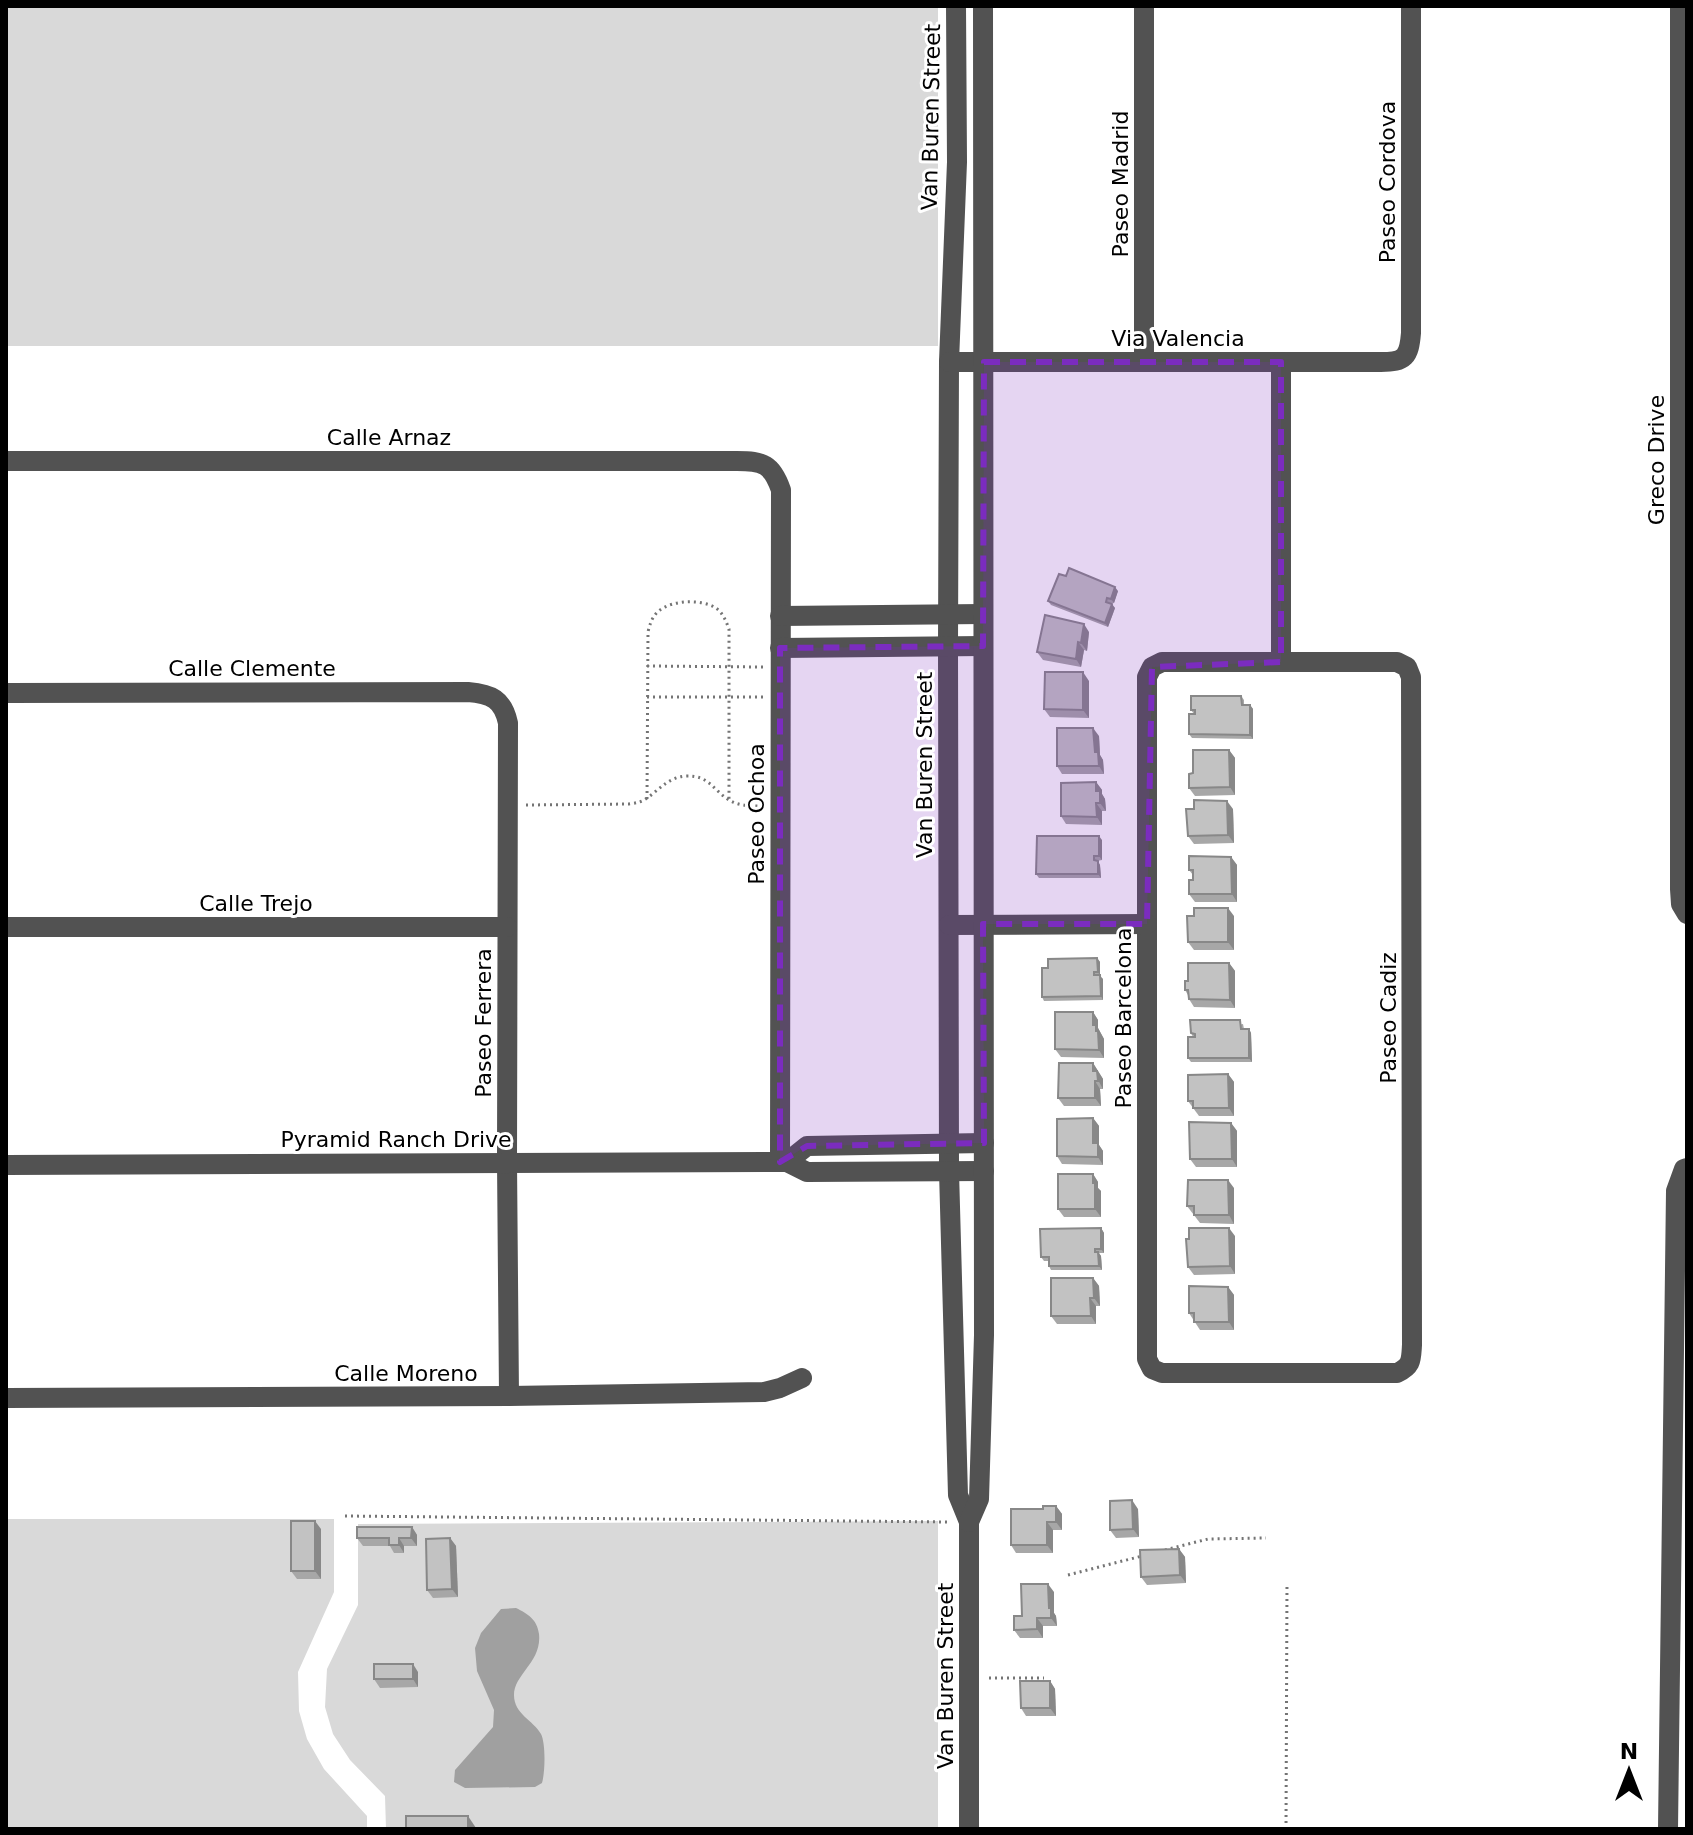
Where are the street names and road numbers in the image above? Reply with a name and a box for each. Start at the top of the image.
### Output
street label: Van Buren Street [917,23,945,211]
street label: Paseo Cordova [1375,101,1400,263]
street label: Paseo Madrid [1108,111,1133,257]
street label: Via Valencia [1111,326,1245,351]
street label: Greco Drive [1644,395,1669,525]
street label: Calle Arnaz [327,425,451,450]
street label: Calle Clemente [168,656,336,681]
street label: Van Buren Street [912,671,937,858]
street label: Paseo Ochoa [744,743,769,885]
street label: Calle Trejo [199,891,313,916]
street label: Paseo Barcelona [1111,928,1136,1108]
street label: Paseo Ferrera [471,948,496,1098]
street label: Paseo Cadiz [1376,952,1401,1084]
street label: Pyramid Ranch Drive [280,1127,512,1152]
street label: Calle Moreno [334,1361,478,1386]
street label: Van Buren Street [933,1582,958,1769]

